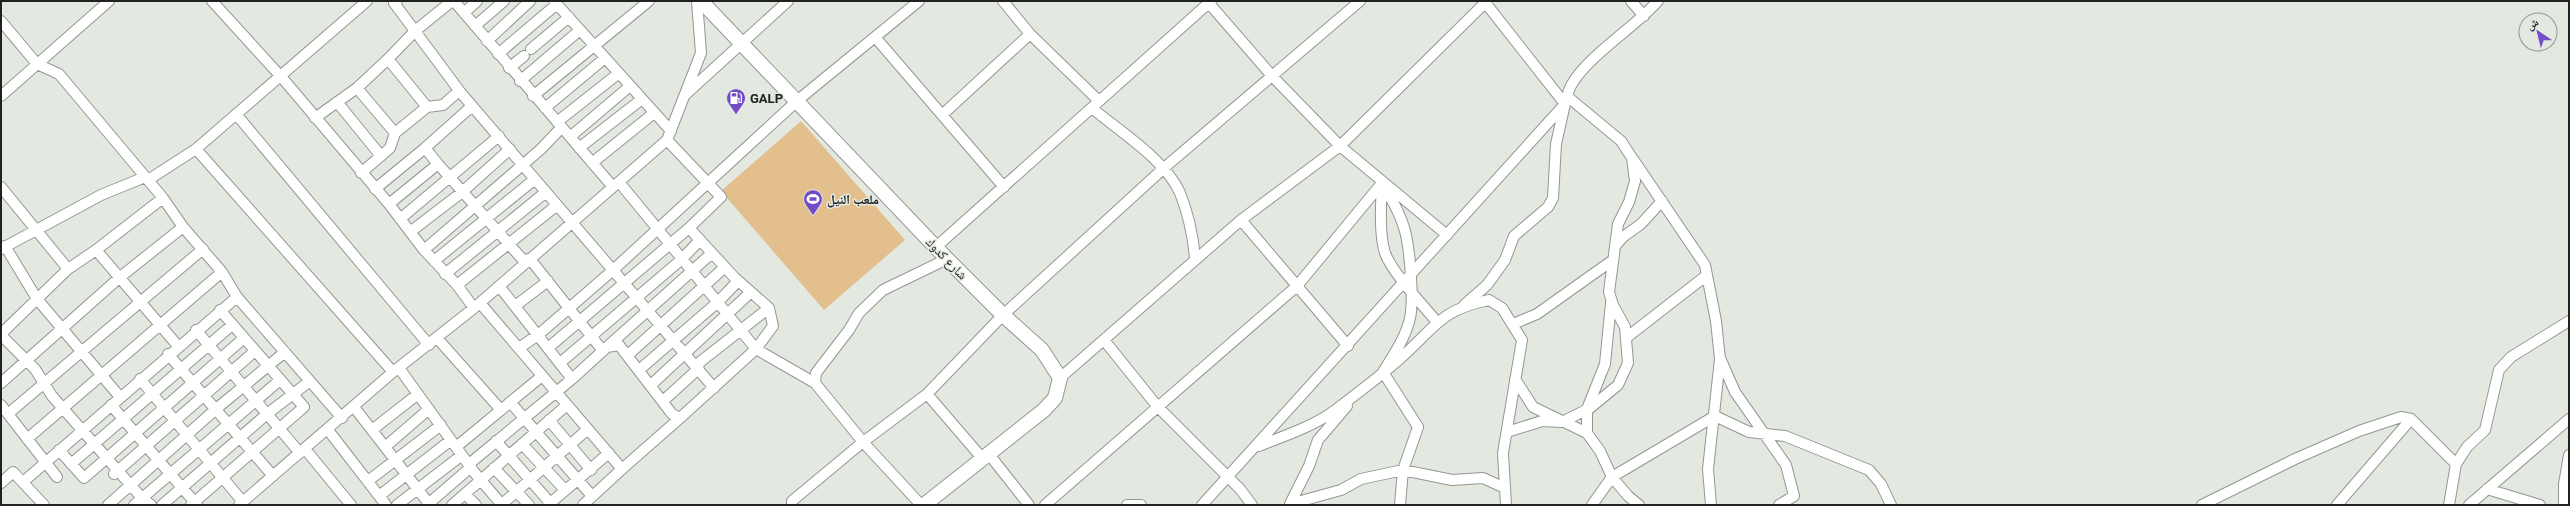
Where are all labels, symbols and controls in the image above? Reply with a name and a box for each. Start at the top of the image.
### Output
north arrow [2518,12,2558,52]
text: ش [2524,15,2542,34]
fuel station icon: GALP [725,87,747,115]
place label: GALP [750,91,783,106]
sports icon: ملعب النيل [802,188,824,216]
place label: ملعب النيل [827,192,879,208]
street label: شارع كدوك [921,234,970,284]

